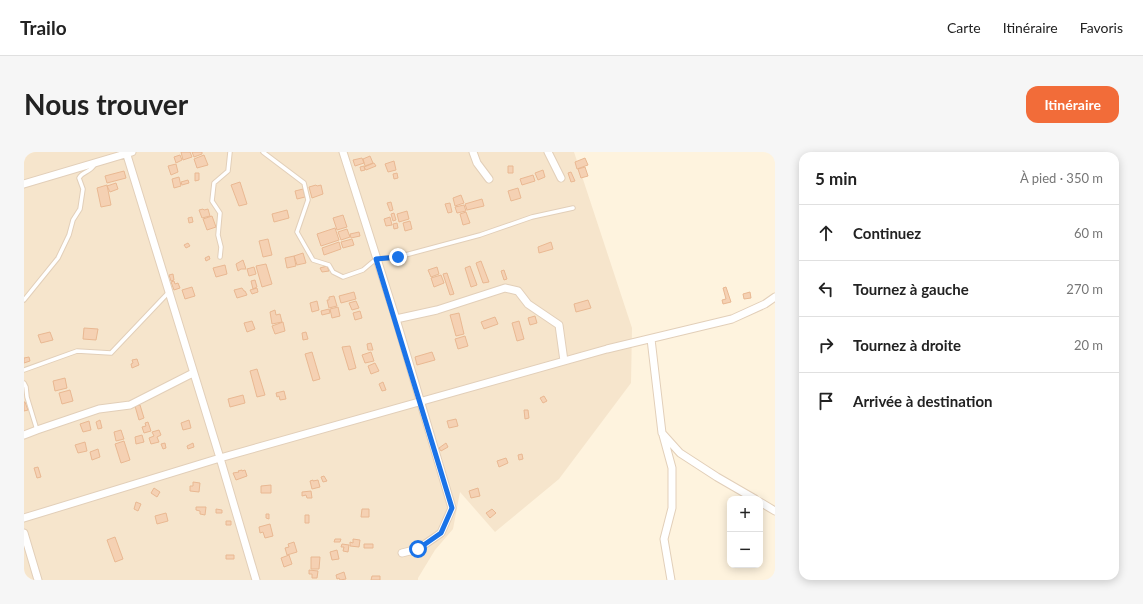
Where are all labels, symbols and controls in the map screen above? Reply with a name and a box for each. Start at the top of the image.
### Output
text: Trailo [20,16,67,39]
text: Carte [947,19,981,36]
text: Itinéraire [1003,19,1058,36]
text: Favoris [1080,19,1123,36]
button: Itinéraire [1026,86,1119,123]
text: Nous trouver [24,87,188,121]
text: 5 min [815,168,857,189]
text: À pied · 350 m [1020,170,1103,186]
icon: ahead [815,222,837,244]
text: Continuez [853,224,921,242]
text: 60 m [1074,225,1103,241]
route end [389,248,407,266]
icon: left [815,278,837,300]
text: Tournez à gauche [853,280,969,298]
text: 270 m [1066,281,1103,297]
icon: right [815,334,837,356]
text: Tournez à droite [853,336,961,354]
text: 20 m [1074,337,1103,353]
icon: arrive [815,390,837,412]
text: Arrivée à destination [853,392,992,410]
map controls [727,496,763,568]
button: + [727,496,763,532]
button: − [727,532,763,568]
route start [409,540,427,558]

